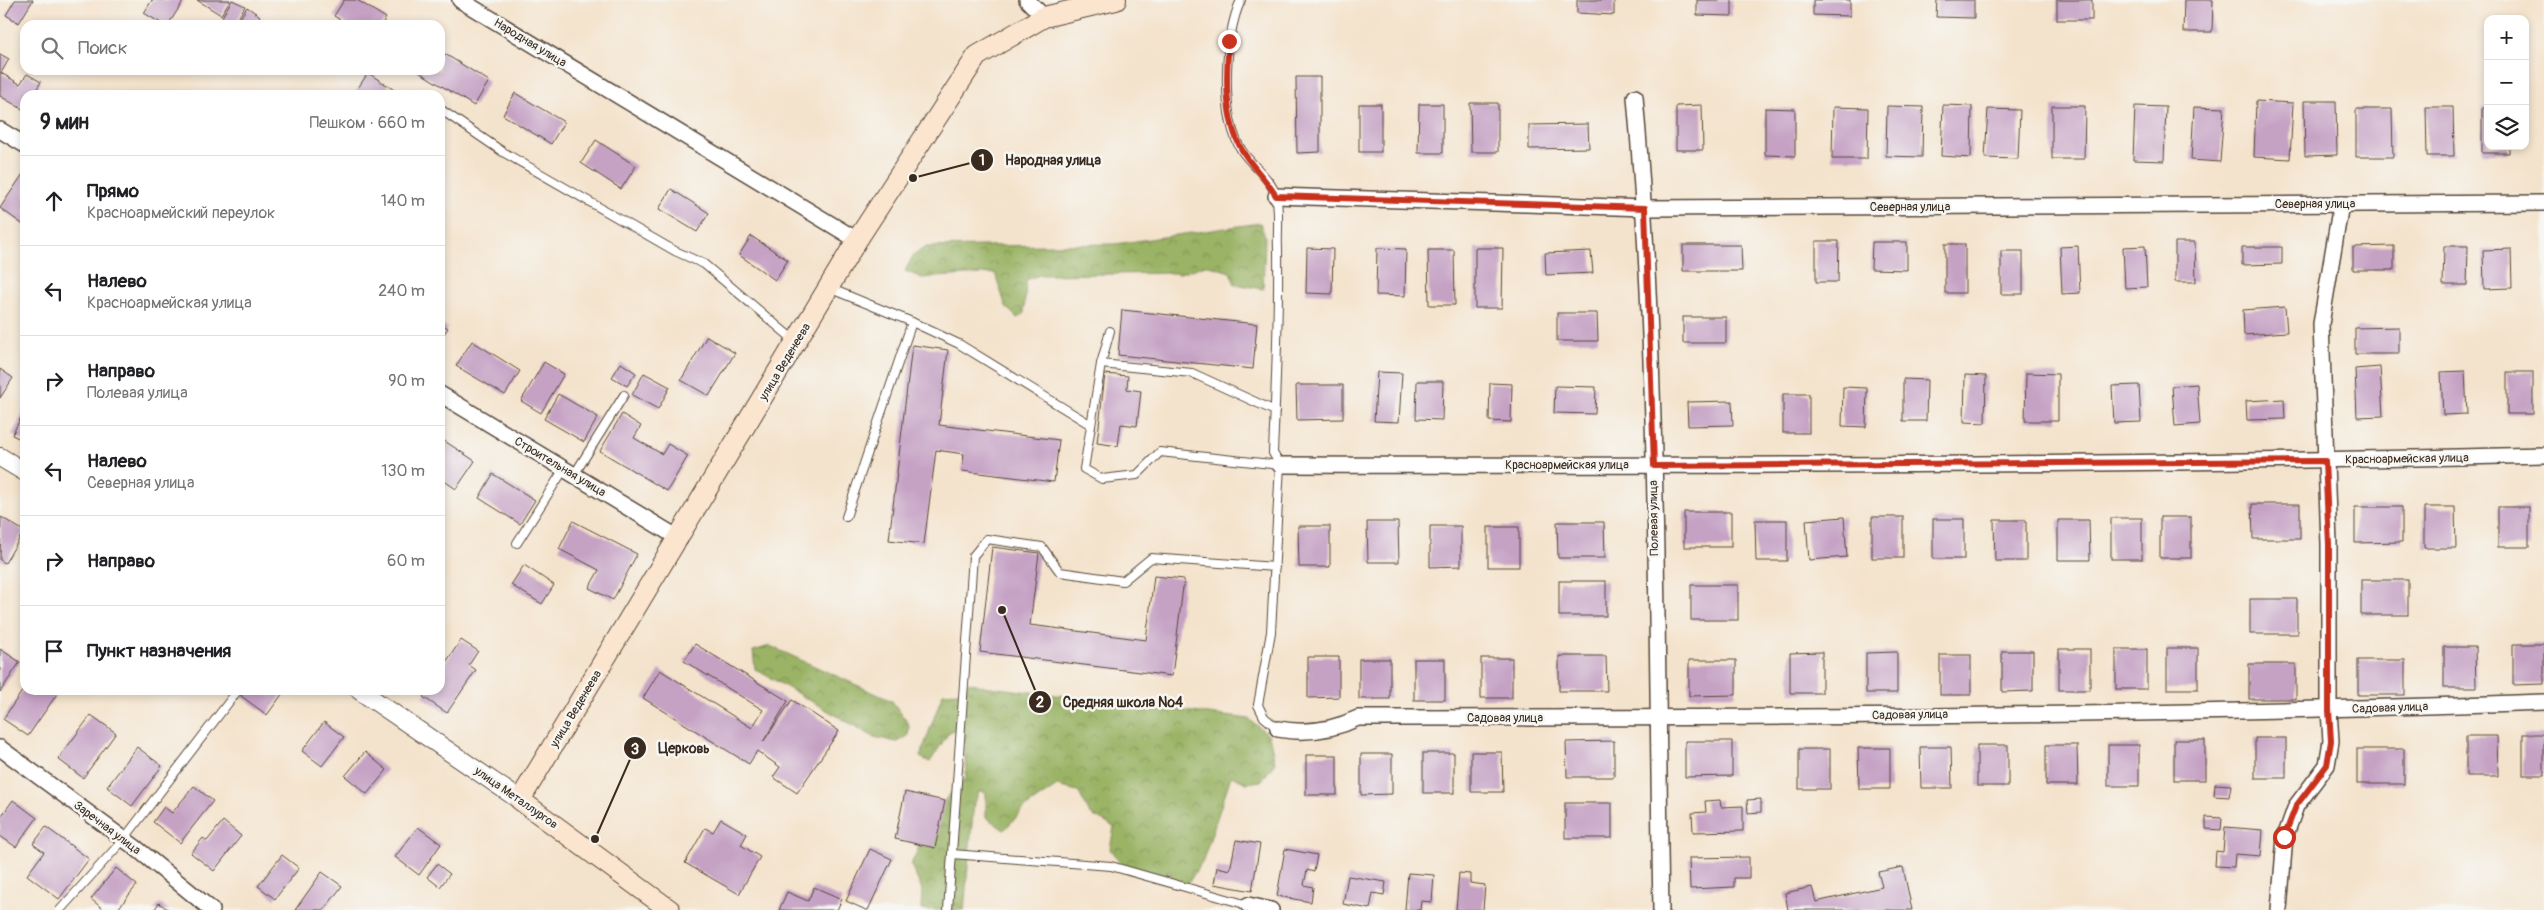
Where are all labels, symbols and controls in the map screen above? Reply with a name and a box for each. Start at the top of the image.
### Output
street label: Народная улица [491,15,569,71]
map controls [2484,15,2529,150]
button: + [2484,15,2529,60]
search box [20,20,445,75]
route end [1218,30,1241,53]
icon: search [38,34,66,62]
text: Поиск [78,36,128,60]
button: − [2484,60,2529,105]
button: layers [2484,105,2529,150]
text: 9 мин [40,109,89,136]
text: Пешком · 660 m [309,113,425,133]
callout: Народная улица [970,145,1111,174]
text: 1 [979,151,985,170]
text: Народная улица [1005,152,1101,169]
text: Прямо [87,179,139,203]
icon: ahead [40,187,68,215]
text: 140 m [381,191,425,211]
street label: Северная улица [2275,197,2356,212]
street label: Северная улица [1870,200,1951,215]
text: Красноармейский переулок [87,203,275,223]
text: Налево [87,269,147,293]
icon: left [40,277,68,305]
text: 240 m [378,281,425,301]
text: Красноармейская улица [87,293,252,313]
street label: улица Веденеева [755,320,814,404]
text: Направо [87,359,155,383]
icon: right [40,367,68,395]
text: 90 m [388,371,425,391]
text: Полевая улица [87,383,188,403]
street label: Строительная улица [511,434,609,501]
text: Налево [87,449,147,473]
street label: Красноармейская улица [2345,450,2469,468]
icon: left [40,457,68,485]
street label: Красноармейская улица [1505,458,1629,473]
text: 130 m [381,461,425,481]
text: Северная улица [87,473,194,493]
street label: Полевая улица [1646,480,1662,556]
icon: right [40,547,68,575]
text: Направо [87,549,155,573]
text: 60 m [387,551,425,571]
icon: arrive [40,637,68,665]
text: Пункт назначения [87,639,231,663]
street label: улица Веденеева [546,667,605,751]
callout: Средняя школа №4 [1027,687,1193,716]
text: 2 [1036,693,1044,712]
text: Средняя школа №4 [1063,694,1184,711]
street label: Садовая улица [2352,699,2429,717]
street label: Садовая улица [1872,707,1949,723]
street label: Садовая улица [1467,711,1544,726]
callout: Церковь [623,734,719,763]
text: 3 [631,740,639,759]
text: Церковь [658,740,710,757]
street label: улица Металлургов [471,763,561,832]
street label: Заречная улица [70,798,144,858]
route start [2273,826,2296,849]

